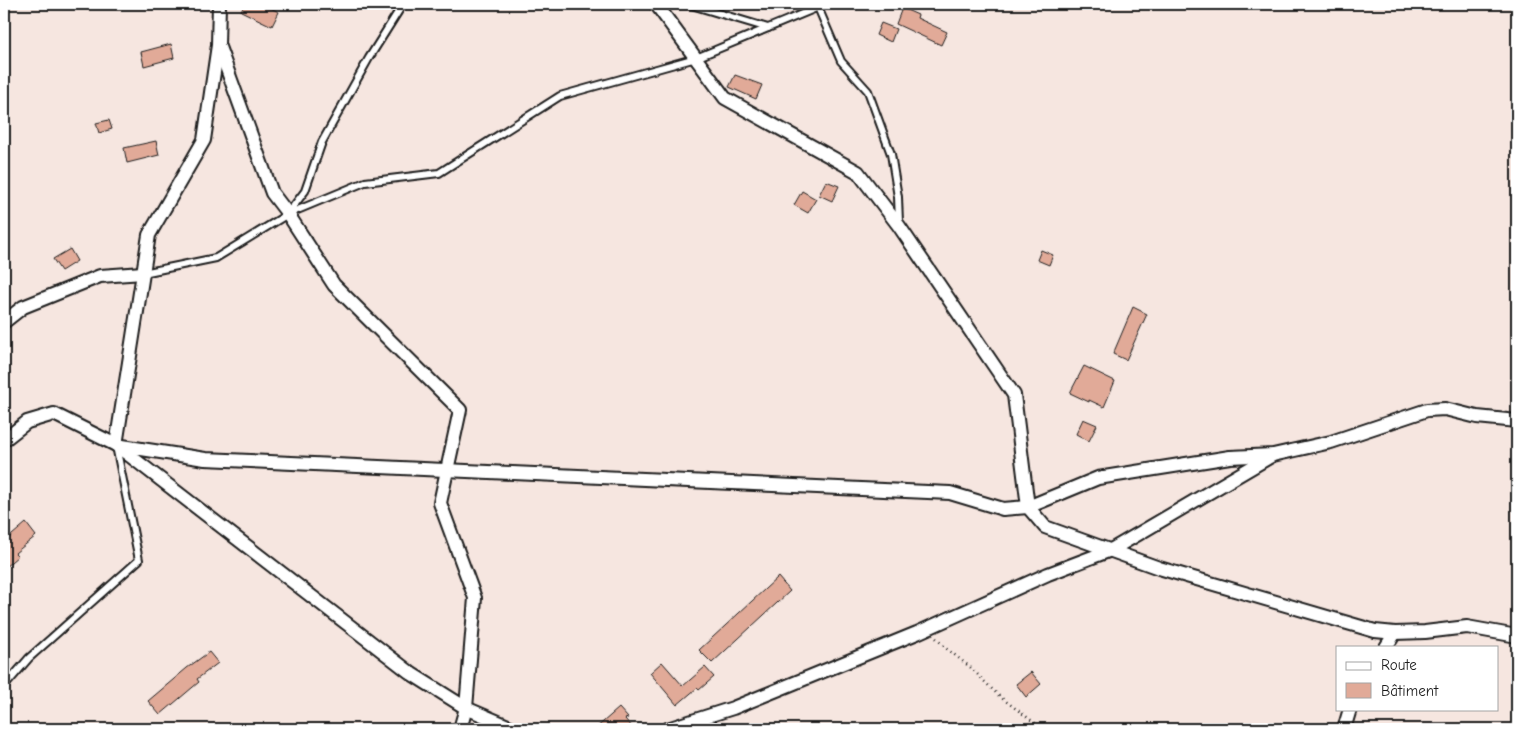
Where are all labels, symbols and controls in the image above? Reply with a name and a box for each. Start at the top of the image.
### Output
legend [1336,646,1498,710]
text: Route [1381,656,1417,674]
text: Bâtiment [1381,682,1439,700]

